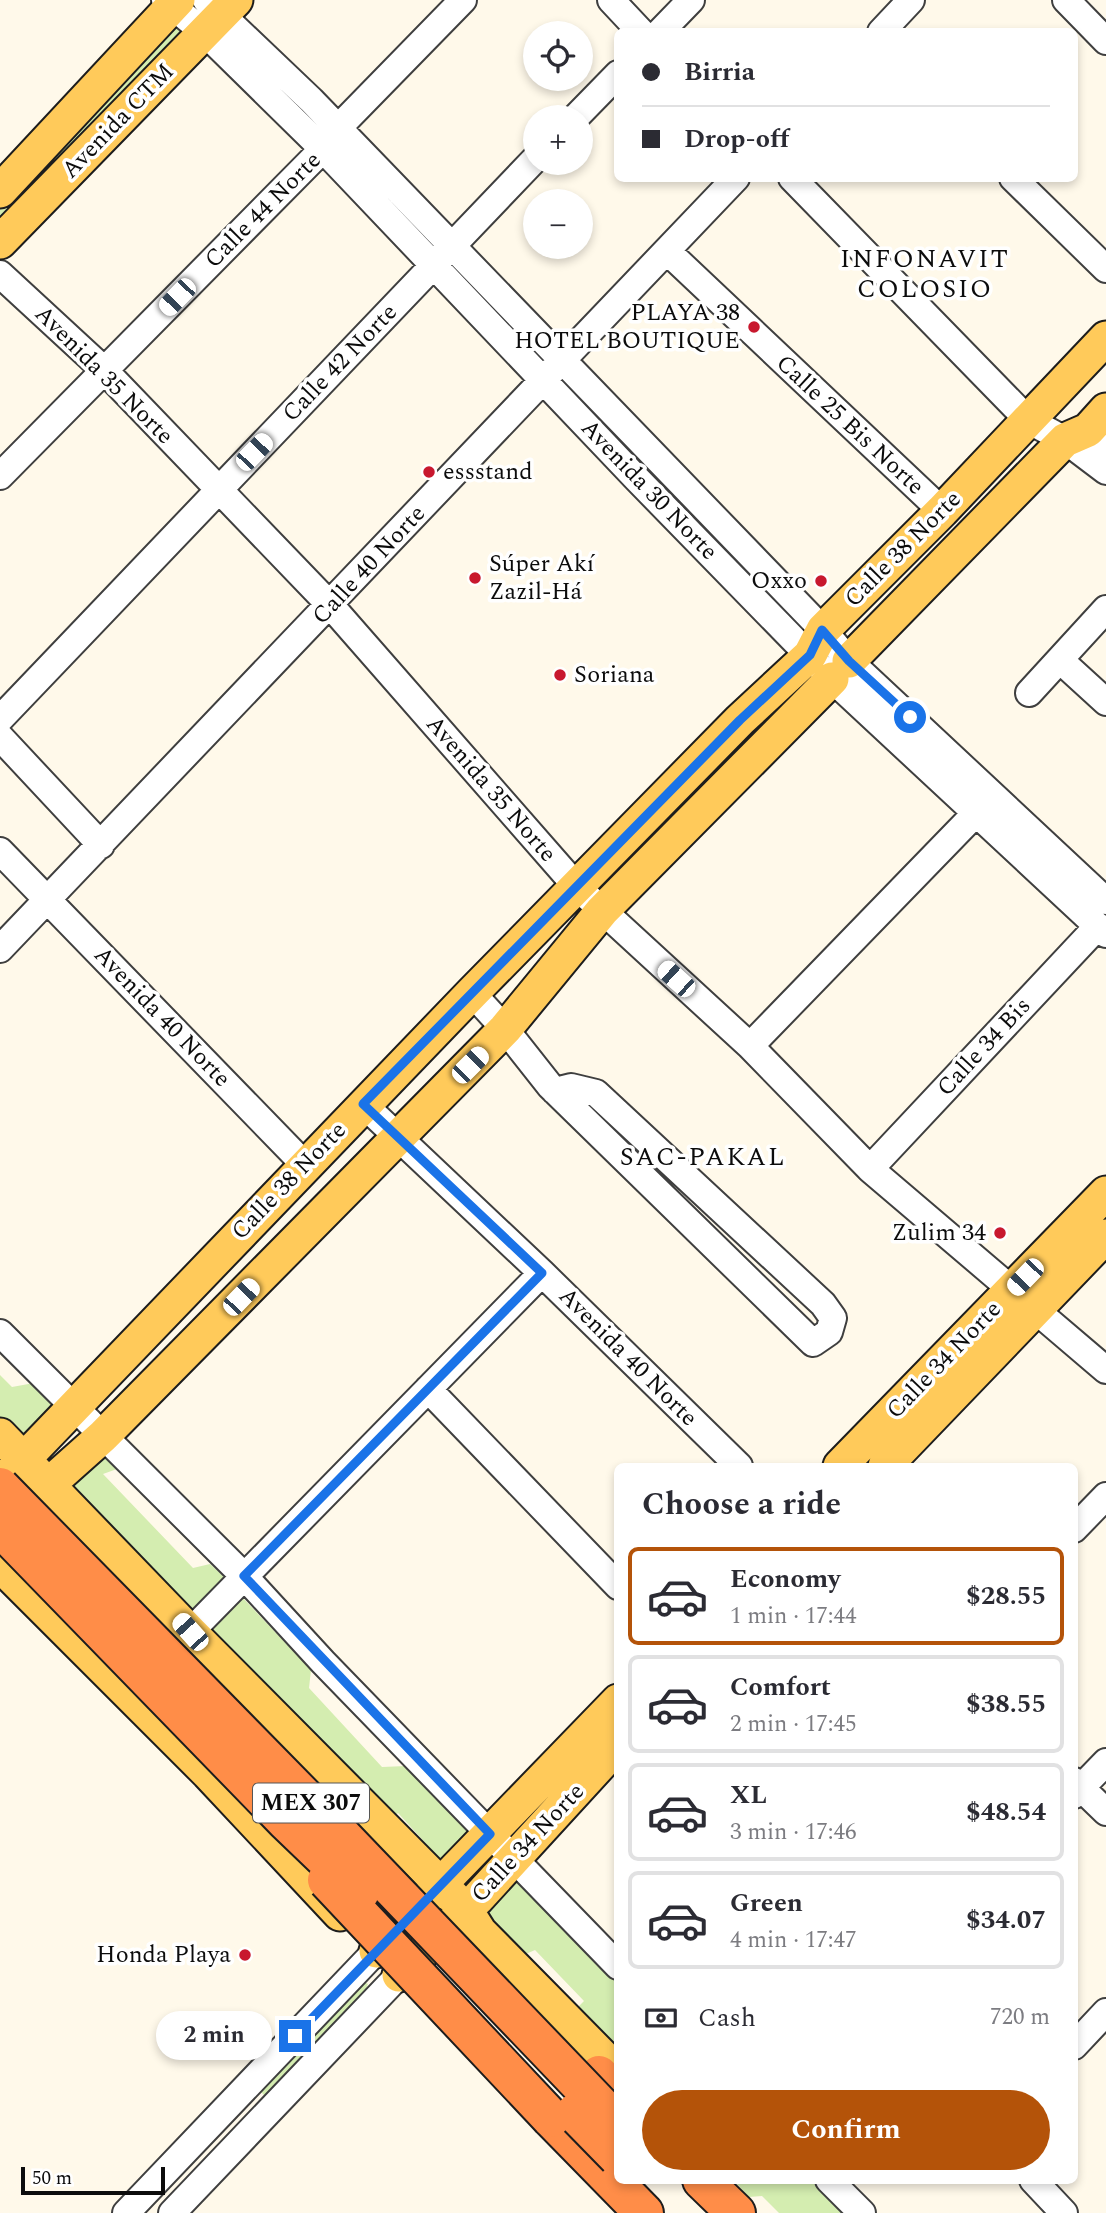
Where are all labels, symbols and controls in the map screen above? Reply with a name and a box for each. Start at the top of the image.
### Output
map controls [523,21,593,259]
button: locate [523,21,593,91]
text: Birria [684,52,755,92]
street label: Avenida CTM [53,55,183,187]
button: + [523,105,593,175]
text: Drop-off [684,119,789,159]
street label: Calle 44 Norte [196,143,330,277]
button: − [523,189,593,259]
district label: INFONAVIT COLOSIO [840,239,1010,309]
car [155,275,200,319]
place label: PLAYA 38 HOTEL BOUTIQUE [514,295,740,359]
street label: Calle 42 Norte [274,296,406,430]
street label: Avenida 35 Norte [26,297,182,453]
marker: PLAYA 38 HOTEL BOUTIQUE [746,319,762,335]
street label: Calle 25 Bis Norte [767,346,933,504]
street label: Avenida 30 Norte [572,411,726,569]
car [232,430,277,474]
place label: essstand [443,454,533,490]
marker: essstand [421,464,437,480]
street label: Calle 38 Norte [836,482,970,616]
street label: Calle 40 Norte [304,497,434,633]
place label: Súper Akí Zazil-Há [489,546,596,610]
place label: Oxxo [751,563,807,599]
marker: Súper Akí Zazil-Há [467,570,483,586]
marker: Oxxo [813,573,829,589]
place label: Soriana [574,657,655,693]
marker: Soriana [552,667,568,683]
route start [894,701,926,733]
street label: Avenida 35 Norte [417,708,565,870]
street label: Avenida 40 Norte [85,938,239,1096]
car [654,957,699,1001]
street label: Calle 34 Bis [928,989,1040,1105]
car [448,1043,493,1087]
street label: Calle 38 Norte [223,1114,355,1248]
district label: SAC-PAKAL [620,1137,786,1177]
place label: Zulim 34 [892,1215,986,1251]
marker: Zulim 34 [992,1225,1008,1241]
car [1003,1255,1048,1299]
car [219,1275,264,1319]
street label: Avenida 40 Norte [550,1279,706,1435]
street label: Calle 34 Norte [878,1293,1010,1427]
text: Choose a ride [642,1480,841,1529]
text: Economy [730,1559,840,1599]
icon: car [646,1565,709,1628]
text: $28.55 [966,1576,1046,1616]
text: 1 min · 17:44 [730,1599,857,1634]
car [169,1609,212,1655]
text: Comfort [730,1667,831,1707]
icon: car [646,1673,709,1736]
text: $38.55 [966,1684,1046,1724]
text: 2 min · 17:45 [730,1707,857,1742]
street label: Calle 34 Norte [463,1775,593,1911]
text: XL [730,1775,767,1815]
icon: car [646,1781,709,1844]
road number: MEX 307 [253,1784,369,1822]
text: $48.54 [966,1792,1046,1832]
text: 3 min · 17:46 [730,1815,857,1850]
text: Green [730,1883,803,1923]
icon: car [646,1889,709,1952]
text: $34.07 [966,1900,1046,1940]
text: 4 min · 17:47 [730,1923,857,1958]
place label: Honda Playa [96,1937,231,1973]
marker: Honda Playa [237,1947,253,1963]
text: Cash [698,1998,756,2038]
icon: cash [642,1999,680,2037]
text: 720 m [990,2000,1050,2035]
callout: 2 min [155,2011,270,2060]
text: 2 min [183,2018,245,2053]
route end [279,2020,311,2052]
button: Confirm [642,2090,1050,2170]
scale bar [21,2164,164,2196]
text: 50 m [32,2164,72,2193]

